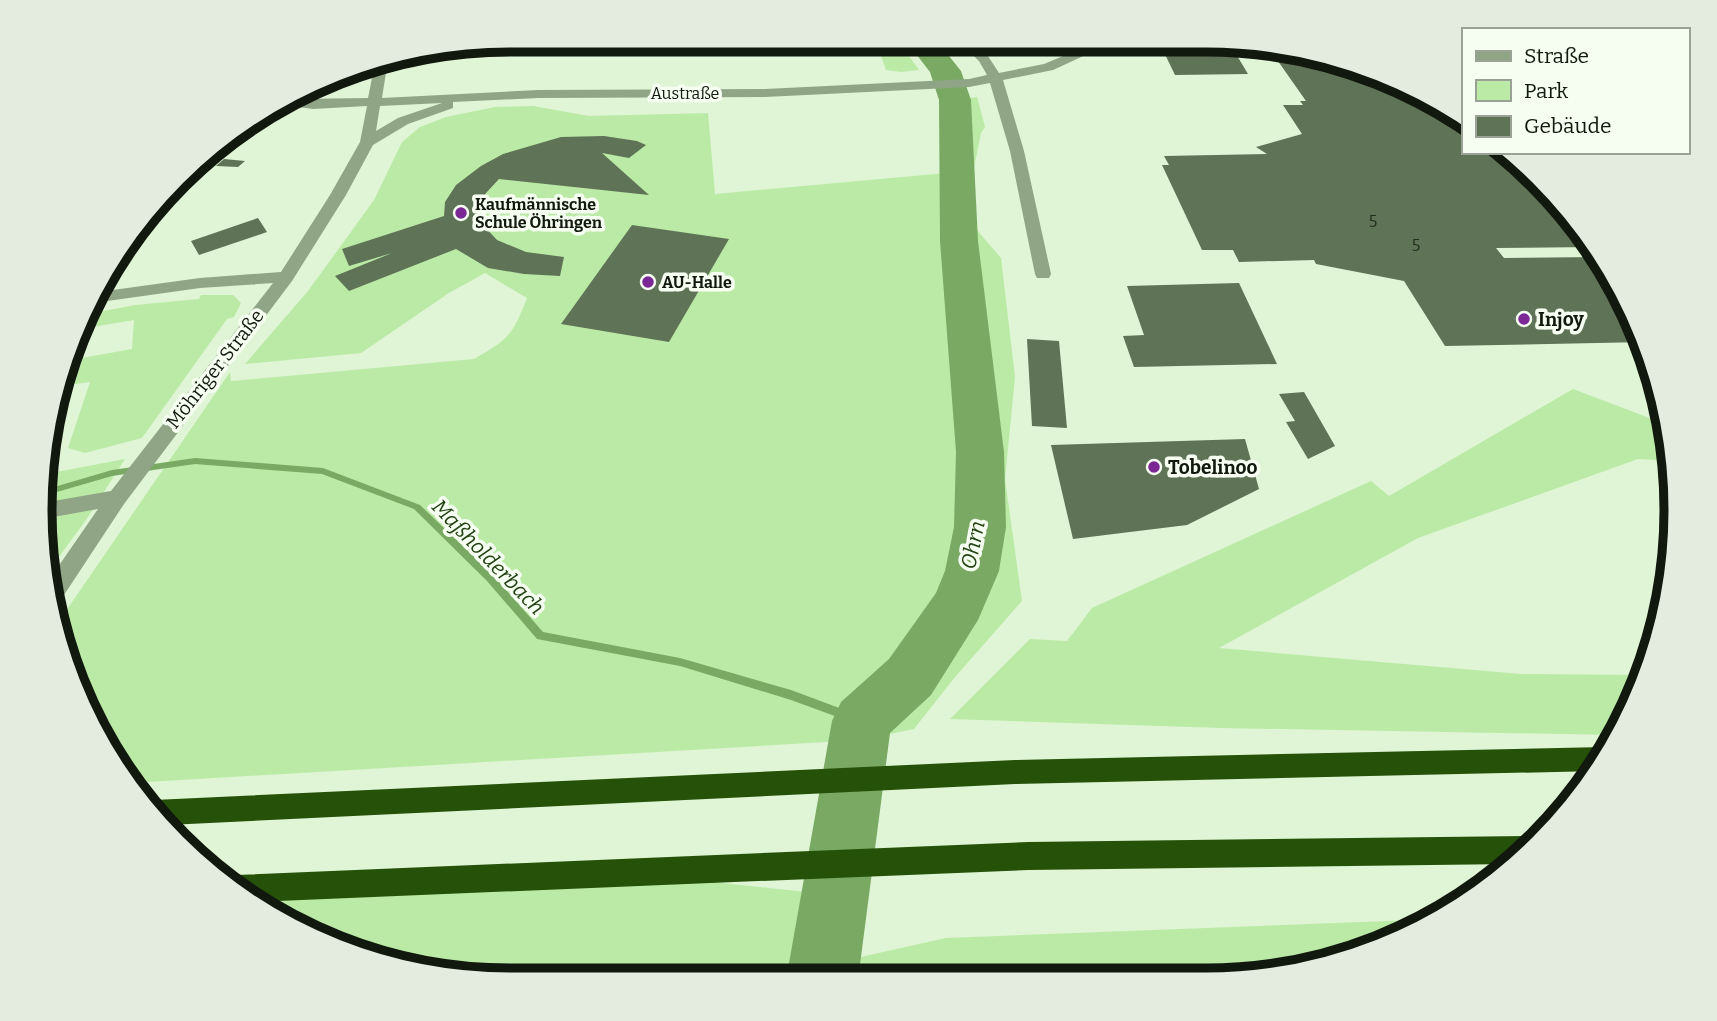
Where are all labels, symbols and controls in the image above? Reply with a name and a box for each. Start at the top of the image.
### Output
legend [1462,28,1689,154]
text: Straße [1524,43,1589,69]
text: Park [1524,78,1568,104]
street label: Austraße [651,84,719,103]
text: Gebäude [1524,113,1612,139]
place label: Kaufmännische Schule Öhringen [475,195,603,232]
marker: Kaufmännische Schule Öhringen [453,205,469,221]
house number: 5 [1369,212,1377,231]
house number: 5 [1412,236,1420,255]
place label: AU-Halle [662,273,732,292]
marker: AU-Halle [640,274,656,290]
street label: Möhriger Straße [161,305,269,433]
place label: Injoy [1538,308,1584,331]
marker: Injoy [1516,311,1532,327]
place label: Tobelinoo [1168,456,1258,479]
marker: Tobelinoo [1146,459,1162,475]
water label: Maßholderbach [426,494,550,620]
water label: Ohrn [955,518,991,572]

